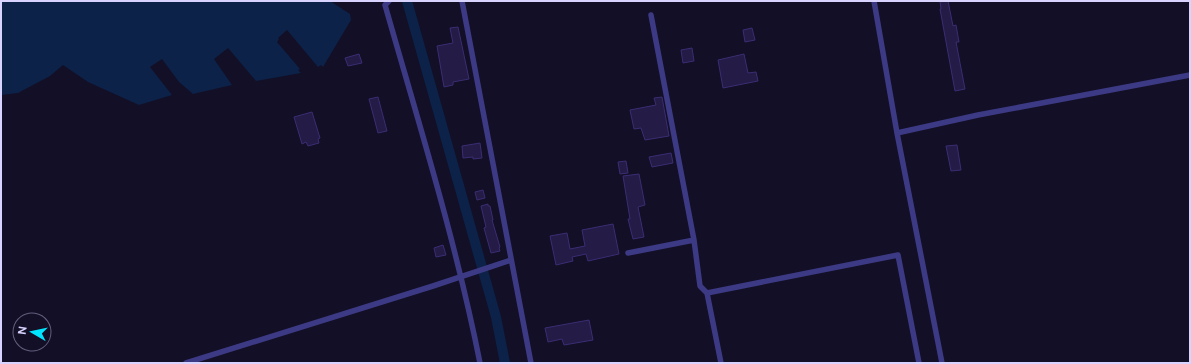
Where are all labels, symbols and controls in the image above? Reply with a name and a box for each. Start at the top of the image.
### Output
north arrow [12,312,52,352]
text: N [16,325,29,336]

